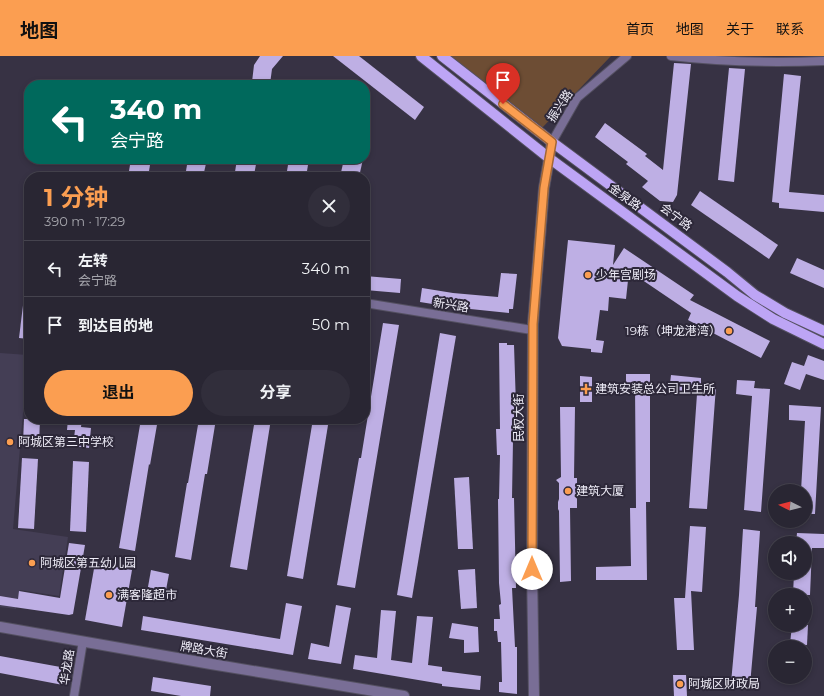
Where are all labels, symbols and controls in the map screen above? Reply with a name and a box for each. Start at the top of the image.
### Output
text: 地图 [20,19,58,42]
text: 首页 [626,20,654,38]
text: 地图 [676,20,704,38]
text: 关于 [726,20,754,38]
text: 联系 [776,20,804,38]
pin [486,63,520,104]
icon: arrive [492,69,514,91]
street label: 振兴路 [543,87,576,125]
text: 340 m [110,92,202,126]
icon: left [44,96,96,148]
text: 会宁路 [110,130,164,152]
street label: 金泉路 [606,180,644,213]
text: 1 分钟 [44,183,108,212]
button: close [308,185,350,227]
street label: 会宁路 [657,200,695,233]
text: 390 m · 17:29 [44,213,125,229]
text: 左转 [78,251,108,270]
icon: left [44,258,66,280]
text: 340 m [302,259,350,278]
place label: 少年宫剧场 [596,267,656,282]
marker: 少年宫剧场 [583,270,593,280]
text: 会宁路 [78,272,117,288]
street label: 新兴路 [432,294,470,315]
icon: arrive [44,314,66,336]
text: 50 m [312,315,350,334]
text: 到达目的地 [78,316,153,335]
place label: 19栋（坤龙港湾） [625,323,721,338]
marker: 19栋（坤龙港湾） [724,326,734,336]
button: 退出 [44,370,193,416]
button: 分享 [201,370,350,416]
place label: 建筑安装总公司卫生所 [595,381,715,396]
marker: 建筑安装总公司卫生所 [580,383,592,395]
street label: 民权大街 [511,394,526,442]
place label: 阿城区第三中学校 [18,434,114,449]
marker: 阿城区第三中学校 [5,437,15,447]
place label: 建筑大厦 [576,483,624,498]
north arrow [768,484,812,528]
map controls [768,484,812,684]
marker: 建筑大厦 [563,486,573,496]
button: sound [768,536,812,580]
position arrow [511,548,553,590]
place label: 阿城区第五幼儿园 [40,555,136,570]
marker: 阿城区第五幼儿园 [27,558,37,568]
place label: 满客隆超市 [117,587,177,602]
button: + [768,588,812,632]
marker: 满客隆超市 [104,590,114,600]
street label: 牌路大街 [179,638,229,661]
button: − [768,640,812,684]
street label: 华龙路 [56,648,77,686]
place label: 阿城区财政局 [688,676,760,691]
marker: 阿城区财政局 [675,679,685,689]

